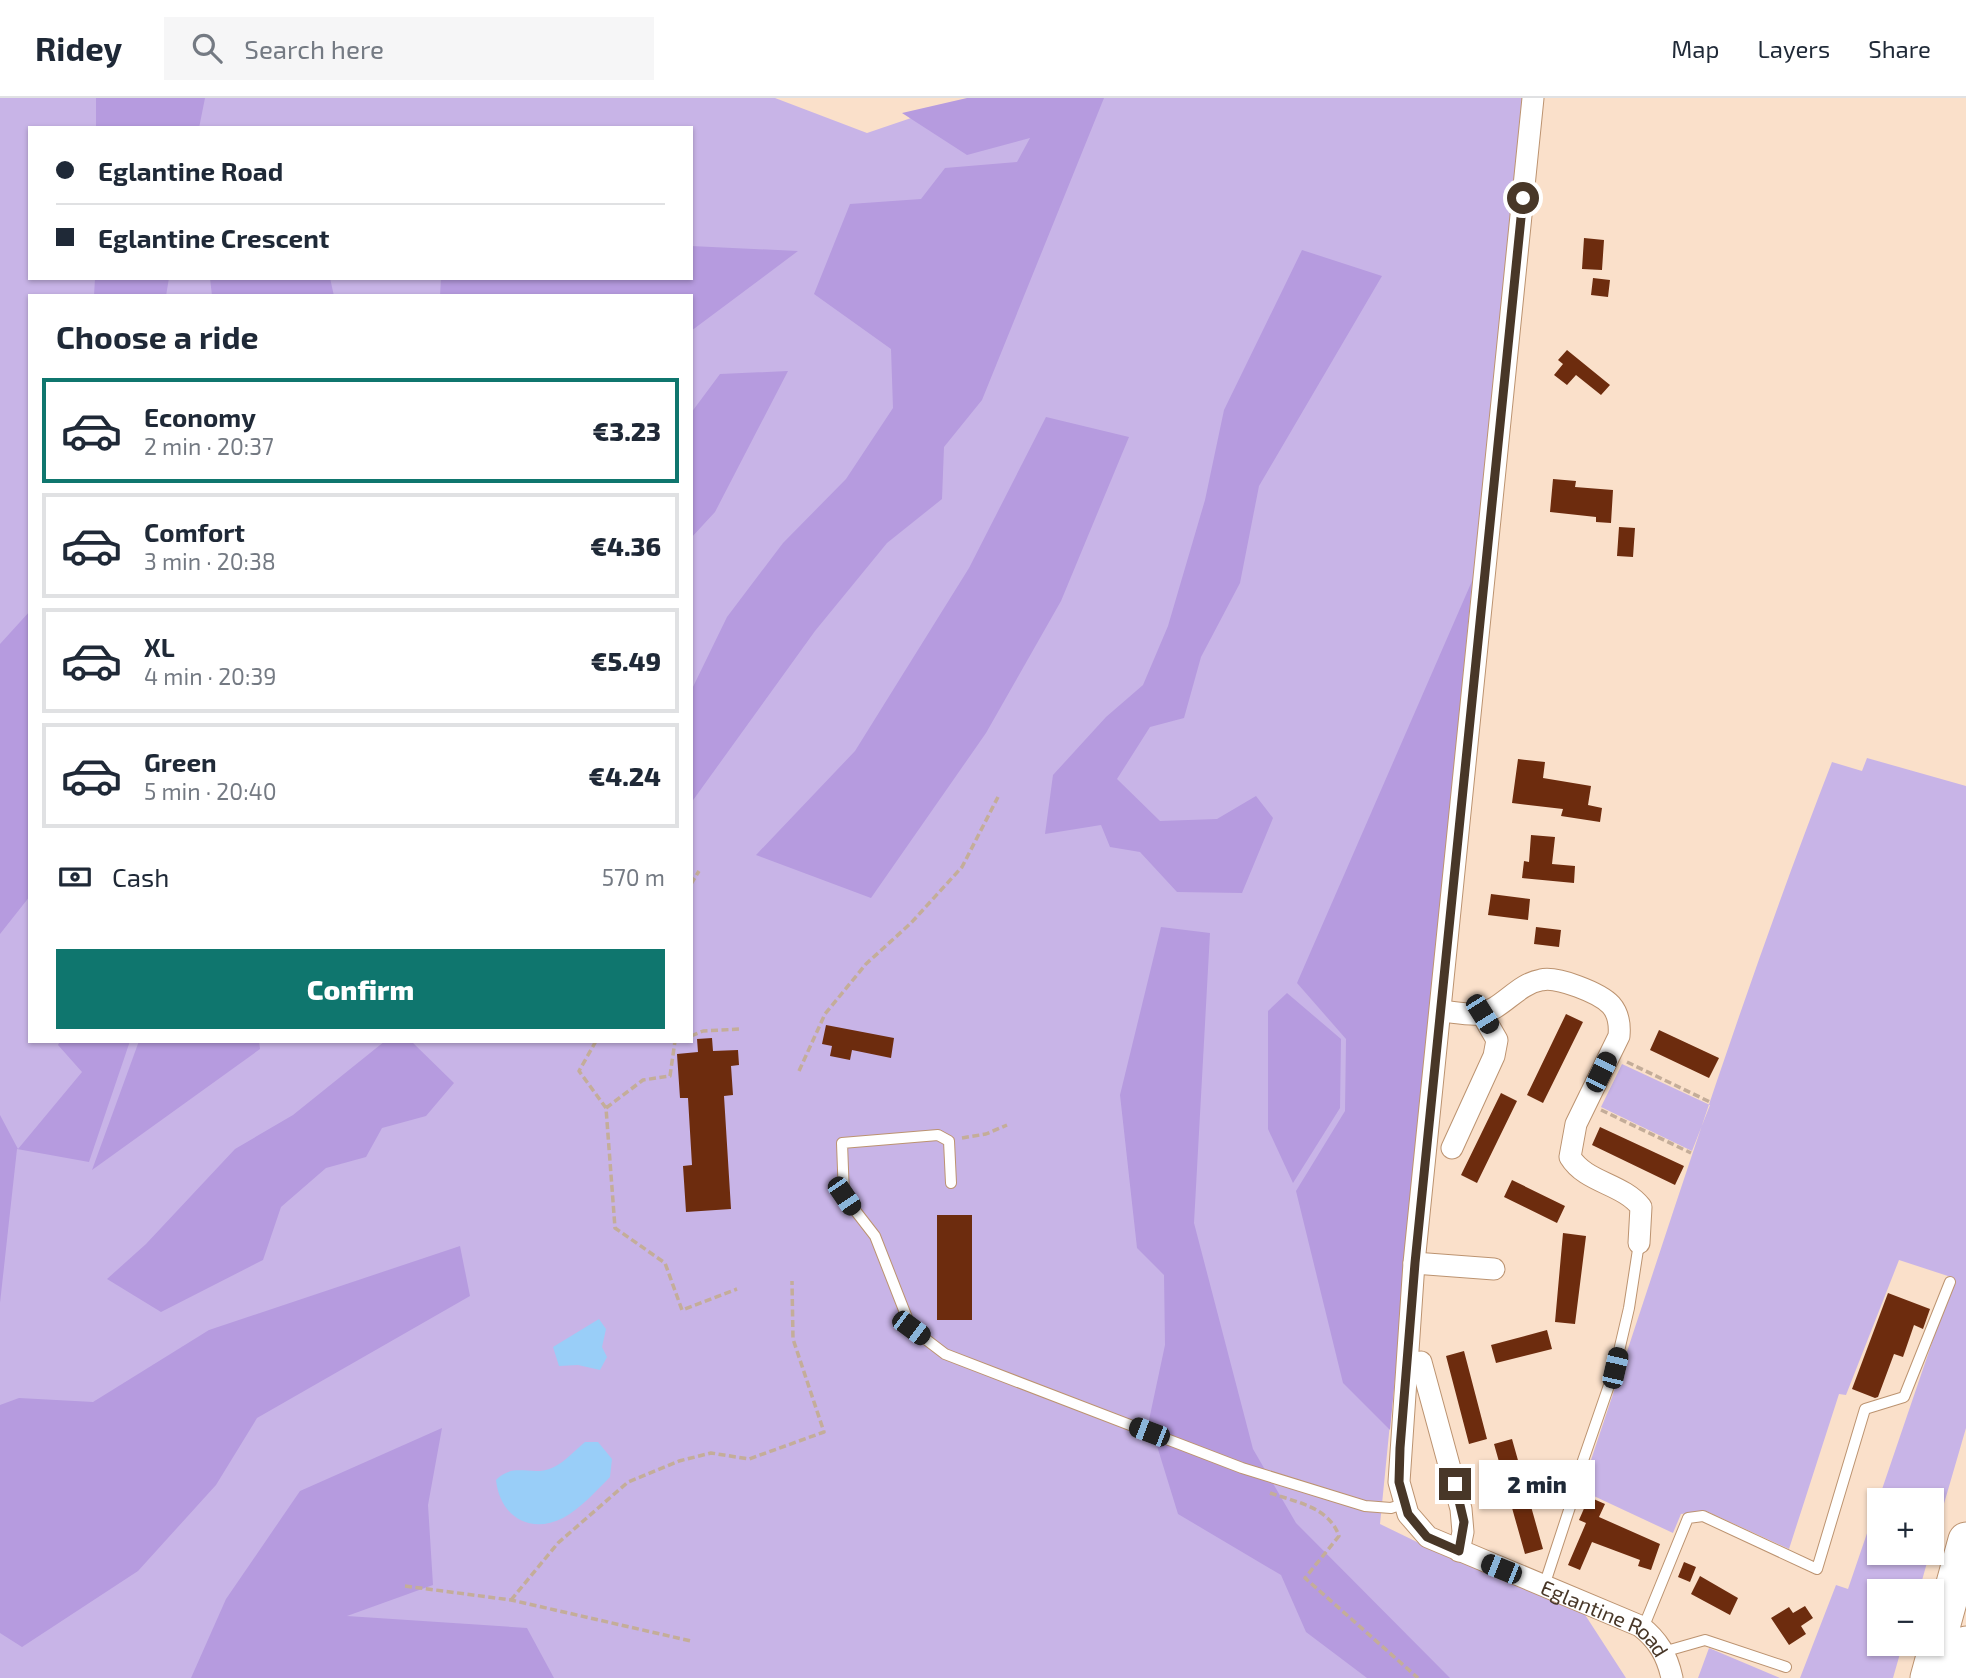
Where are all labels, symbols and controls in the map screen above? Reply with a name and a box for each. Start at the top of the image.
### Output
search box [164,17,654,80]
text: Ridey [35,28,122,68]
icon: search [188,29,226,67]
text: Search here [244,33,384,64]
text: Map [1671,34,1719,63]
text: Layers [1757,34,1830,63]
text: Share [1868,34,1931,63]
text: Eglantine Road [98,155,283,186]
route start [1507,182,1539,214]
text: Eglantine Crescent [98,222,330,253]
text: Choose a ride [56,317,259,355]
icon: car [60,399,123,462]
text: Economy [144,401,256,432]
text: €3.23 [593,415,661,446]
text: 2 min · 20:37 [144,432,274,460]
icon: car [60,514,123,577]
text: Comfort [144,516,245,547]
text: €4.36 [590,530,661,561]
text: 3 min · 20:38 [144,547,276,575]
icon: car [60,629,123,692]
text: XL [144,631,175,662]
text: €5.49 [591,645,661,676]
text: 4 min · 20:39 [144,662,276,690]
icon: car [60,744,123,807]
text: Green [144,746,217,777]
text: €4.24 [589,760,661,791]
text: 5 min · 20:40 [144,777,277,805]
icon: cash [56,858,94,896]
text: Cash [112,861,169,892]
text: 570 m [602,863,665,891]
button: Confirm [56,949,665,1029]
car [1462,991,1503,1037]
car [1583,1049,1620,1095]
car [824,1173,865,1219]
car [888,1307,935,1349]
car [1601,1345,1630,1391]
car [1126,1415,1173,1449]
callout: 2 min [1480,1460,1595,1508]
route end [1439,1468,1471,1500]
text: 2 min [1507,1470,1567,1498]
map controls [1867,1488,1944,1656]
button: + [1867,1488,1944,1565]
car [1478,1551,1525,1587]
street label: Eglantine Road [1538,1574,1675,1661]
button: − [1867,1579,1944,1656]

